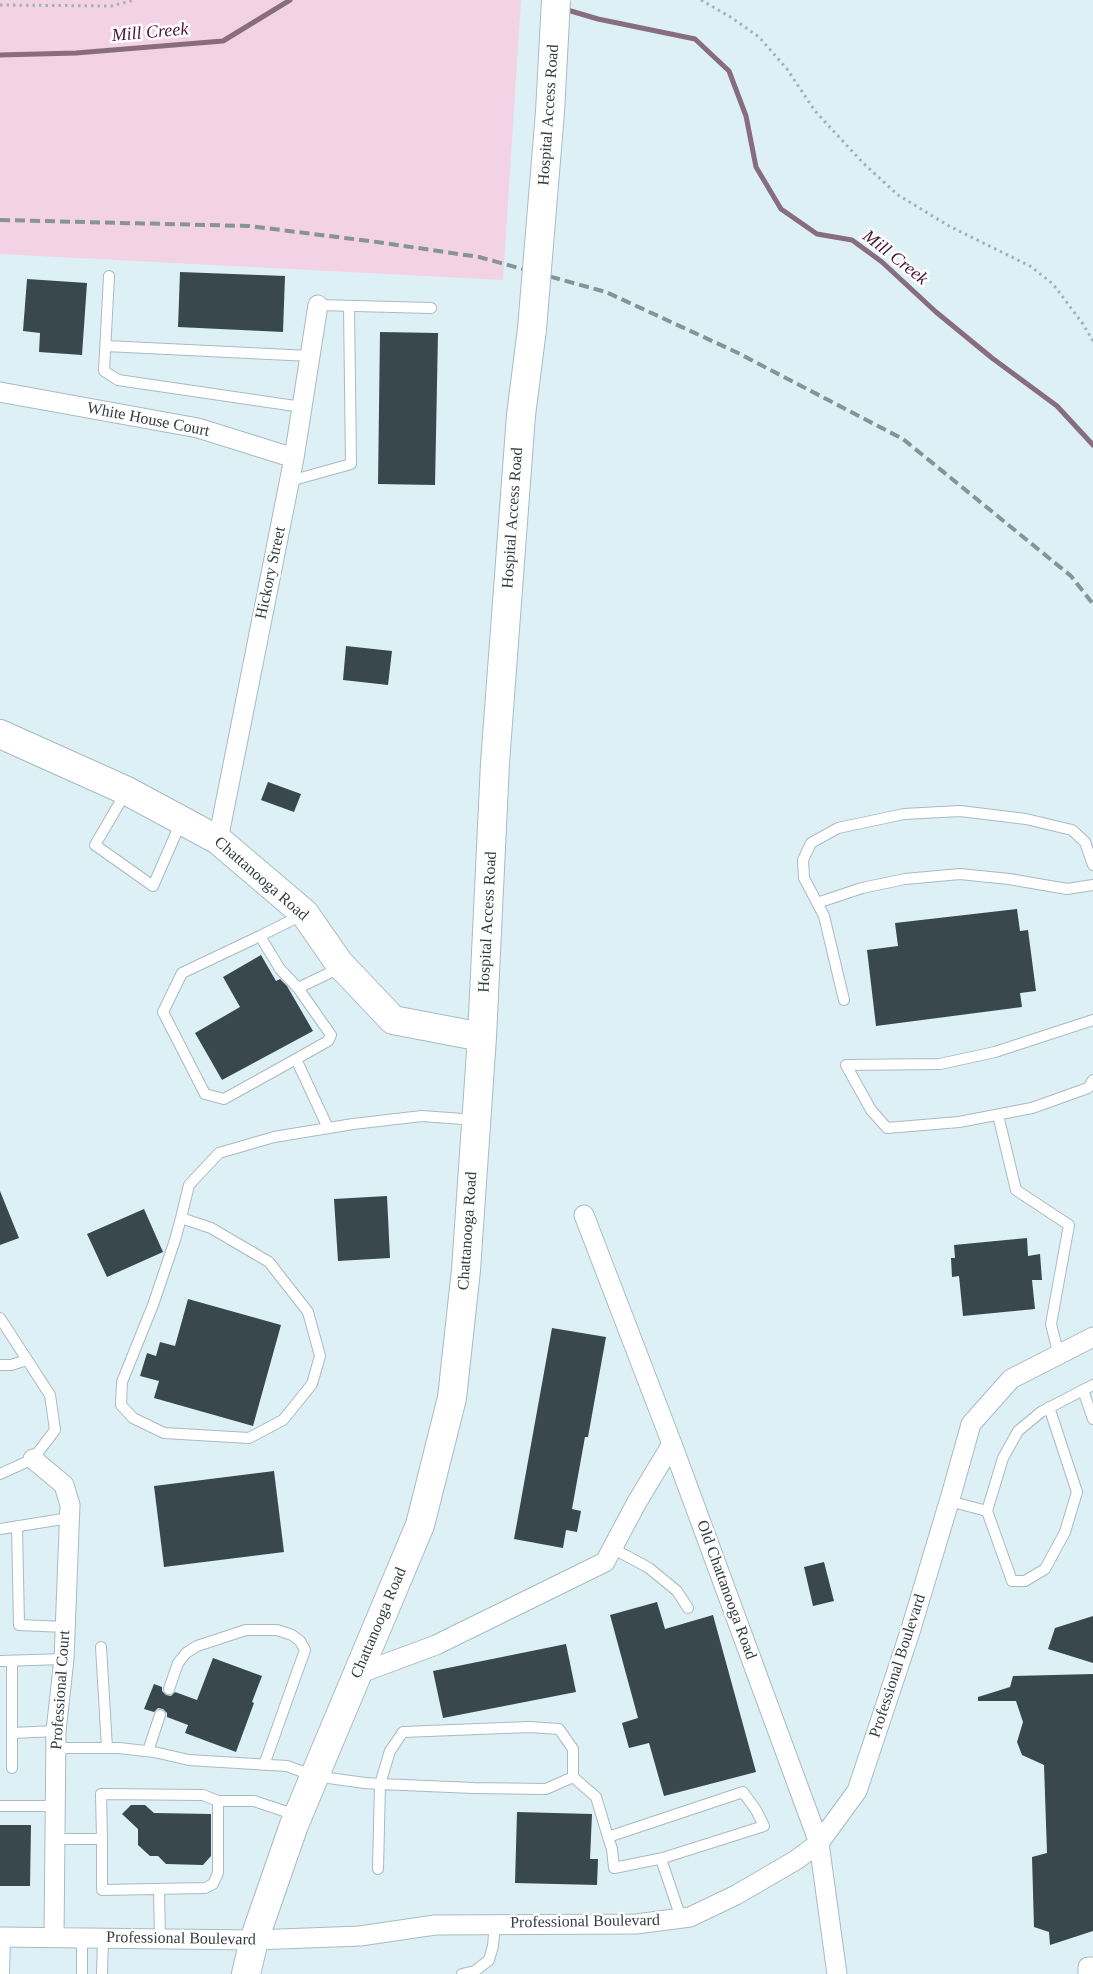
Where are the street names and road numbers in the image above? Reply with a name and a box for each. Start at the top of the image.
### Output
street label: Hospital Access Road [534,44,564,186]
street label: White House Court [85,399,211,441]
street label: Hospital Access Road [498,447,528,589]
street label: Hickory Street [252,525,290,621]
street label: Chattanooga Road [210,833,312,925]
street label: Hospital Access Road [475,851,501,993]
street label: Chattanooga Road [454,1171,482,1291]
street label: Old Chattanooga Road [692,1518,760,1662]
street label: Chattanooga Road [347,1565,411,1681]
street label: Professional Boulevard [866,1592,930,1740]
street label: Professional Court [47,1630,75,1750]
street label: Professional Boulevard [510,1911,660,1933]
street label: Professional Boulevard [106,1928,256,1950]

